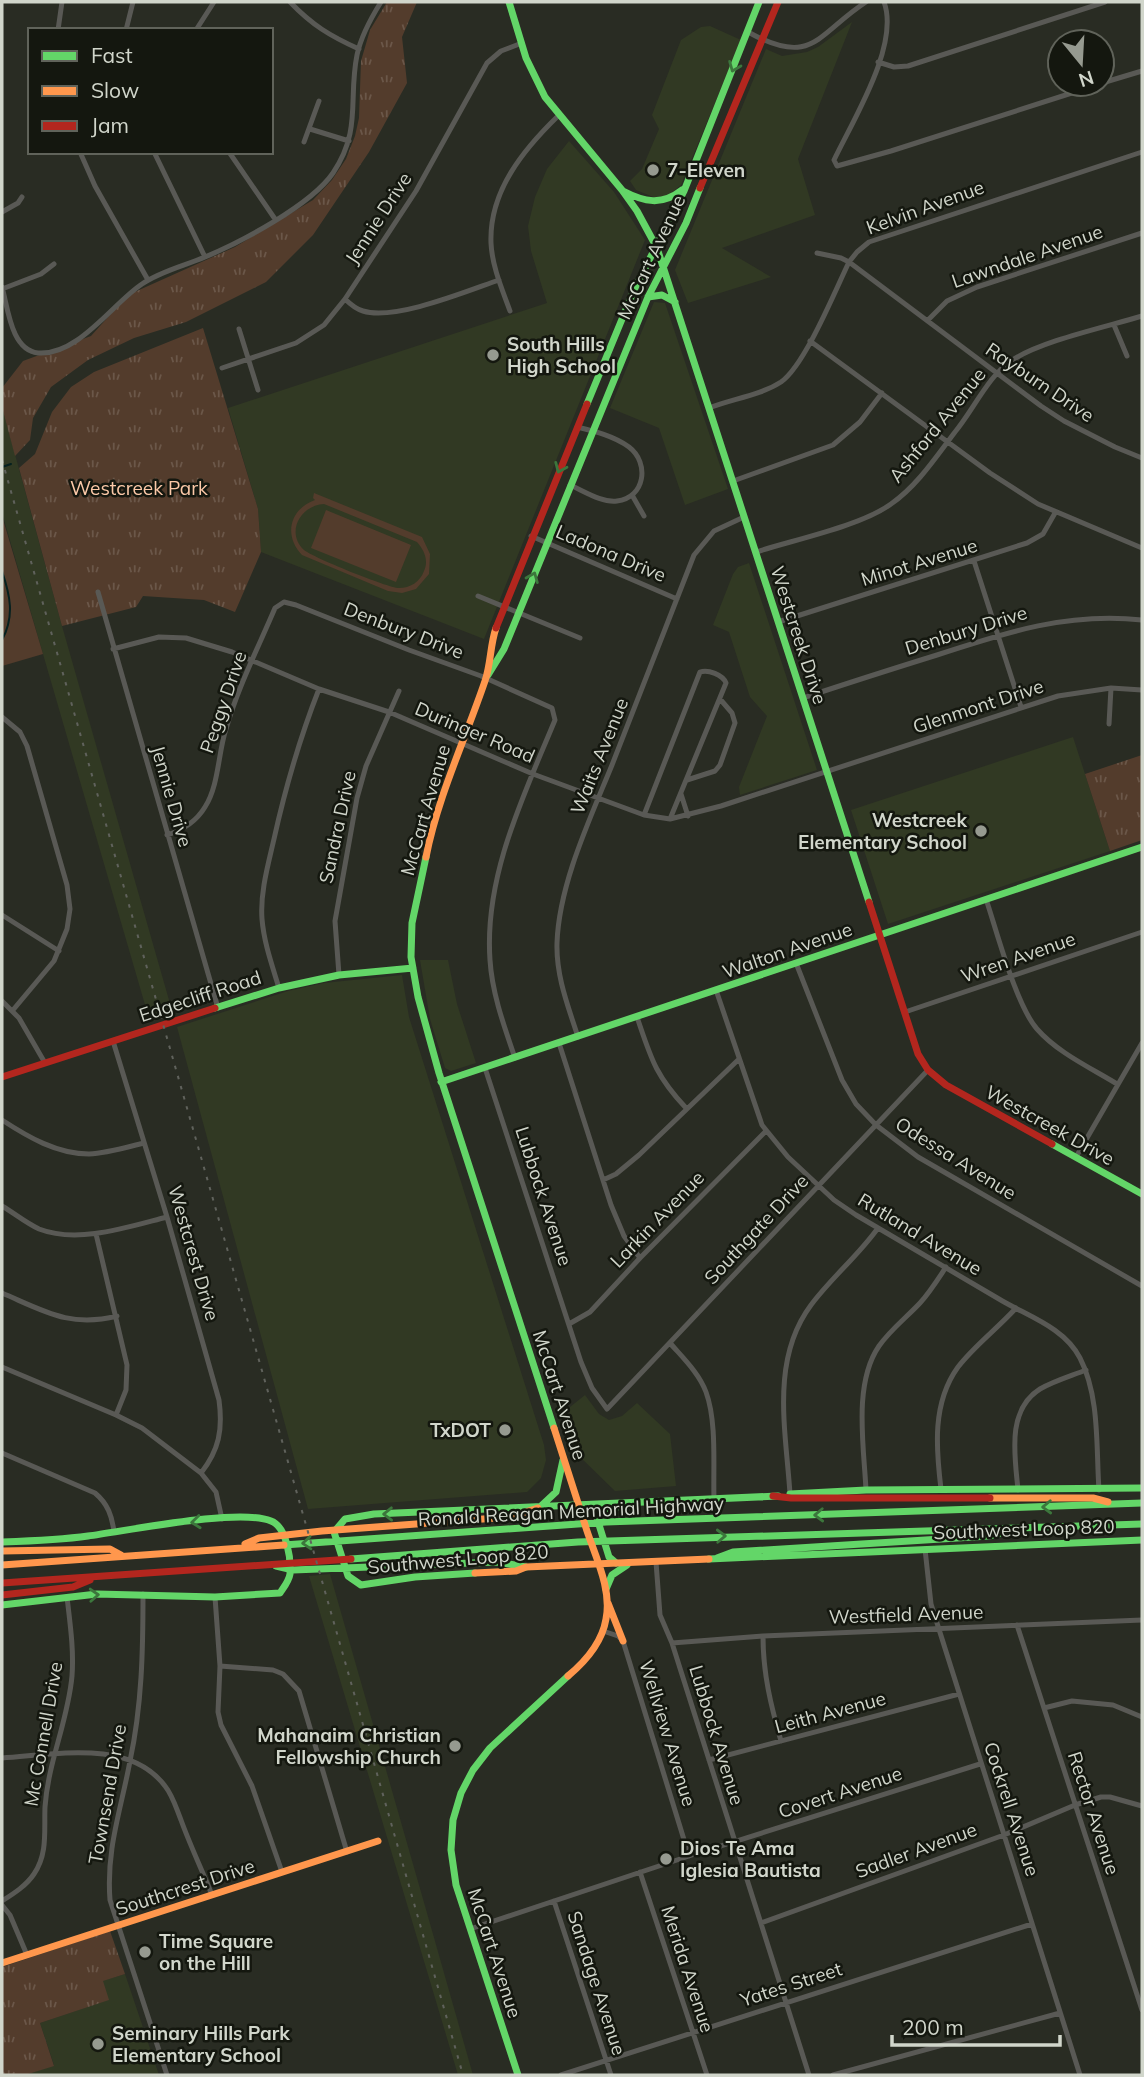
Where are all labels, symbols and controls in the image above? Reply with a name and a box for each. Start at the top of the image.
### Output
legend [28,28,273,154]
north arrow [1046,28,1116,98]
text: Fast [91,42,133,68]
one-way arrow [728,61,742,73]
text: N [1076,66,1097,93]
text: Slow [91,77,139,103]
text: Jam [91,112,129,138]
place label: 7-Eleven [667,158,745,182]
marker: 7-Eleven [645,162,661,178]
street label: Jennie Drive [339,168,417,268]
street label: Kelvin Avenue [863,175,987,239]
street label: McCart Avenue [612,191,690,323]
street label: Lawndale Avenue [948,219,1106,293]
place label: South Hills High School [507,332,616,378]
street label: Rayburn Drive [981,337,1099,427]
marker: South Hills High School [485,347,501,363]
street label: Ashford Avenue [883,363,991,487]
one-way arrow [554,461,568,473]
park label: Westcreek Park [70,476,208,500]
street label: Ladona Drive [552,519,670,587]
street label: Minot Avenue [858,533,980,591]
street label: Westcreek Drive [765,563,833,707]
one-way arrow [524,572,538,584]
street label: Denbury Drive [341,596,467,664]
street label: Denbury Drive [902,600,1030,660]
street label: Peggy Drive [194,648,252,756]
street label: Glenmont Drive [910,674,1046,738]
street label: Waits Avenue [565,694,633,818]
street label: Duringer Road [411,696,539,768]
street label: Jennie Drive [146,742,198,850]
street label: McCart Avenue [395,742,455,878]
street label: Sandra Drive [313,768,361,886]
place label: Westcreek Elementary School [798,808,968,854]
marker: Westcreek Elementary School [973,823,989,839]
street label: Walton Avenue [719,917,855,983]
street label: Wren Avenue [958,926,1078,988]
street label: Edgecliff Road [136,965,264,1027]
street label: Westcreek Drive [981,1080,1119,1170]
street label: Odessa Avenue [891,1111,1021,1205]
street label: Lubbock Avenue [510,1123,578,1269]
street label: Larkin Avenue [605,1166,709,1272]
street label: Southgate Drive [699,1169,813,1289]
street label: Westcrest Drive [163,1183,225,1323]
street label: Rutland Avenue [854,1188,986,1280]
street label: McCart Avenue [528,1327,592,1463]
place label: TxDOT [430,1418,491,1442]
marker: TxDOT [497,1422,513,1438]
street label: Ronald Reagan Memorial Highway [417,1491,725,1531]
one-way arrow [1041,1500,1052,1515]
one-way arrow [382,1506,392,1522]
one-way arrow [814,1508,825,1523]
one-way arrow [190,1514,201,1529]
street label: Southwest Loop 820 [933,1514,1115,1544]
one-way arrow [716,1528,727,1543]
one-way arrow [301,1535,312,1550]
street label: Southwest Loop 820 [367,1539,549,1579]
one-way arrow [89,1587,100,1602]
street label: Westfield Avenue [828,1599,984,1629]
street label: Wellview Avenue [634,1657,702,1809]
street label: Mc Connell Drive [18,1660,68,1808]
street label: Lubbock Avenue [684,1662,750,1808]
street label: Leith Avenue [772,1686,888,1738]
street label: Townsend Drive [83,1722,131,1866]
place label: Mahanaim Christian Fellowship Church [257,1723,441,1769]
marker: Mahanaim Christian Fellowship Church [447,1738,463,1754]
street label: Cockrell Avenue [979,1739,1045,1879]
street label: Rector Avenue [1063,1748,1125,1878]
street label: Covert Avenue [775,1761,905,1823]
street label: Sadler Avenue [852,1817,980,1883]
place label: Dios Te Ama Iglesia Bautista [680,1836,821,1882]
marker: Dios Te Ama Iglesia Bautista [658,1851,674,1867]
street label: Southcrest Drive [112,1853,258,1921]
street label: McCart Avenue [463,1885,527,2021]
street label: Merida Avenue [656,1903,720,2035]
street label: Sandage Avenue [562,1908,632,2058]
place label: Time Square on the Hill [159,1929,273,1975]
marker: Time Square on the Hill [137,1944,153,1960]
street label: Yates Street [736,1956,845,2012]
scale bar [892,2004,1060,2048]
text: 200 m [902,2014,964,2040]
place label: Seminary Hills Park Elementary School [112,2021,290,2067]
marker: Seminary Hills Park Elementary School [90,2036,106,2052]

